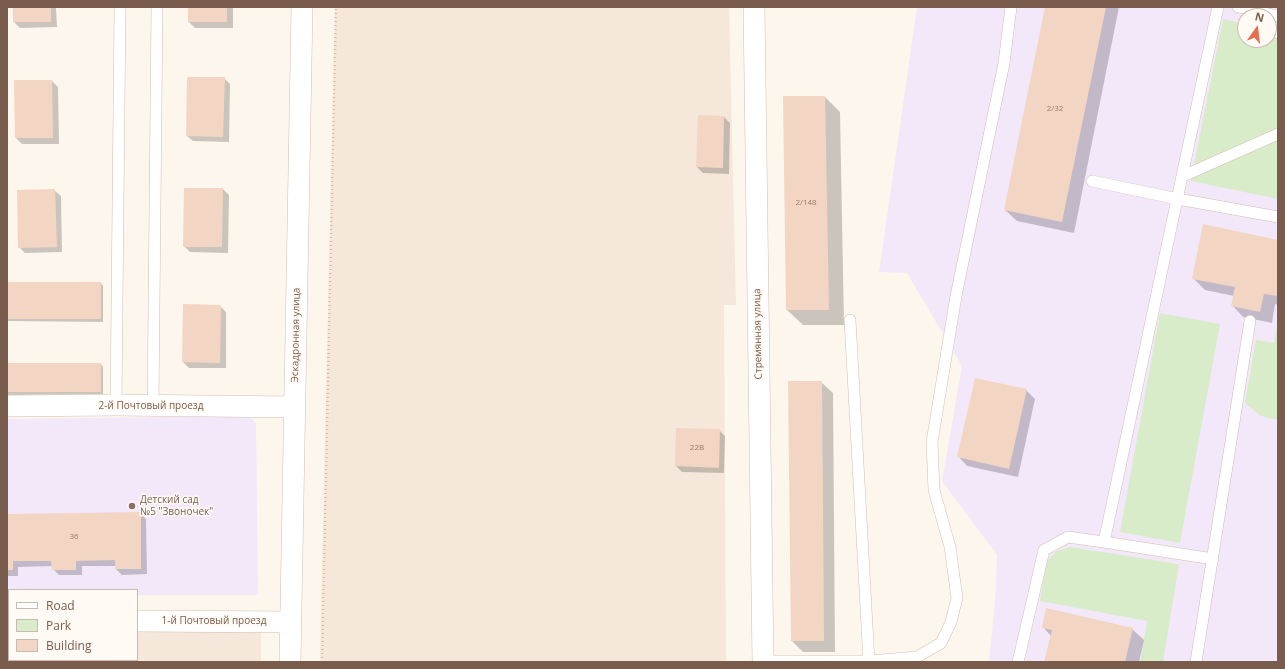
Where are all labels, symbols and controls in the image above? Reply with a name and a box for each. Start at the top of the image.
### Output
north arrow [1237,8,1277,48]
text: N [1254,8,1266,25]
house number: 2/32 [1047,104,1063,114]
house number: 2/148 [795,198,817,208]
street label: Эскадронная улица [289,287,303,383]
street label: Стремянная улица [751,288,765,380]
street label: 2-й Почтовый проезд [99,400,203,412]
house number: 22В [690,443,704,453]
place label: Детский сад №5 "Звоночек" [140,494,213,518]
marker: Детский сад №5 "Звоночек" [127,501,137,511]
house number: 36 [69,532,79,542]
legend [8,589,138,661]
text: Road [46,597,75,614]
street label: 1-й Почтовый проезд [162,615,266,627]
text: Park [46,617,71,634]
text: Building [46,637,91,654]

